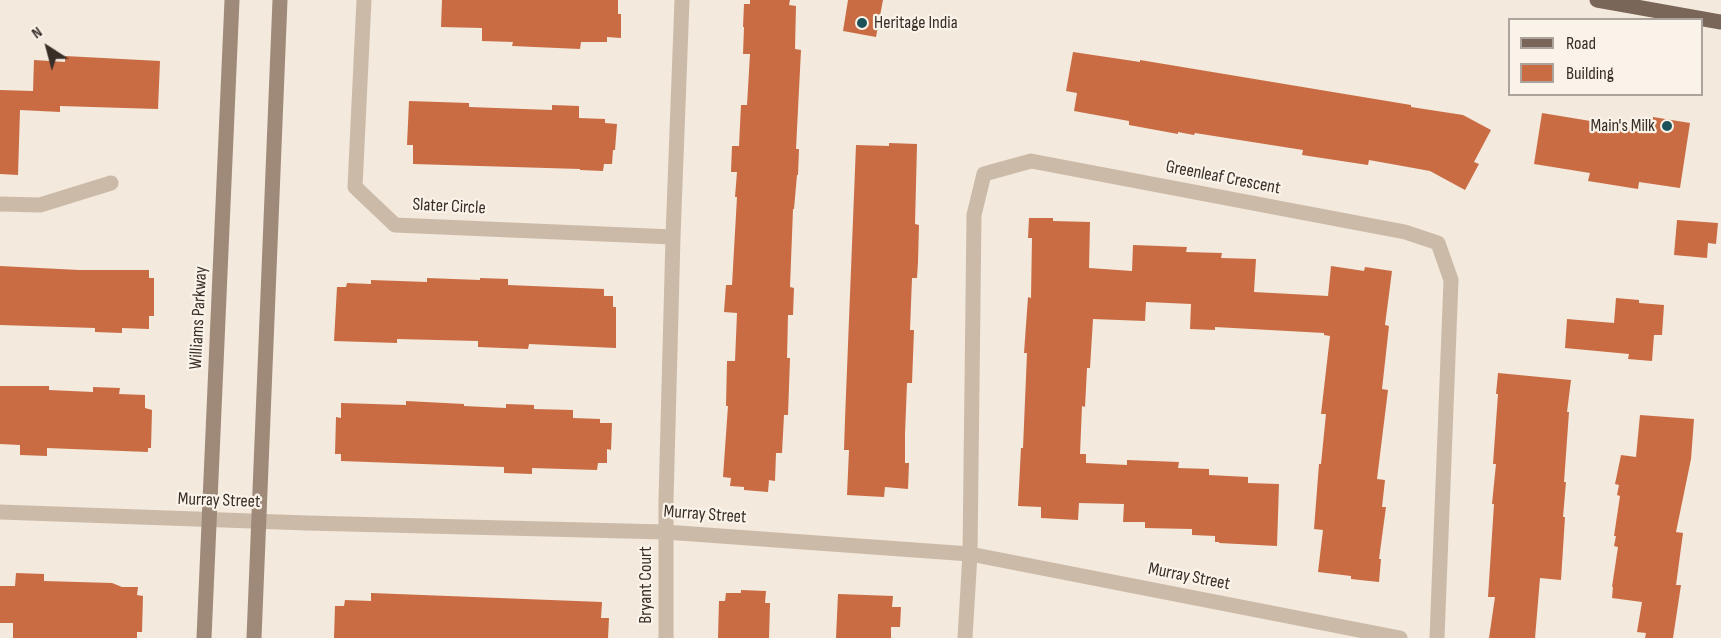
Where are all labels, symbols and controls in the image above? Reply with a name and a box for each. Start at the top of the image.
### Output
place label: Heritage India [874,12,958,34]
marker: Heritage India [855,16,869,30]
north arrow [18,18,78,78]
legend [1508,18,1703,96]
text: N [28,23,46,43]
text: Road [1566,33,1596,54]
text: Building [1566,63,1614,84]
place label: Main's Milk [1591,115,1655,137]
marker: Main's Milk [1660,119,1674,133]
street label: Greenleaf Crescent [1164,156,1282,200]
street label: Slater Circle [412,194,486,220]
street label: Williams Parkway [186,266,212,370]
street label: Murray Street [177,489,261,513]
street label: Murray Street [663,501,747,529]
street label: Bryant Court [635,546,657,624]
street label: Murray Street [1146,558,1232,596]

